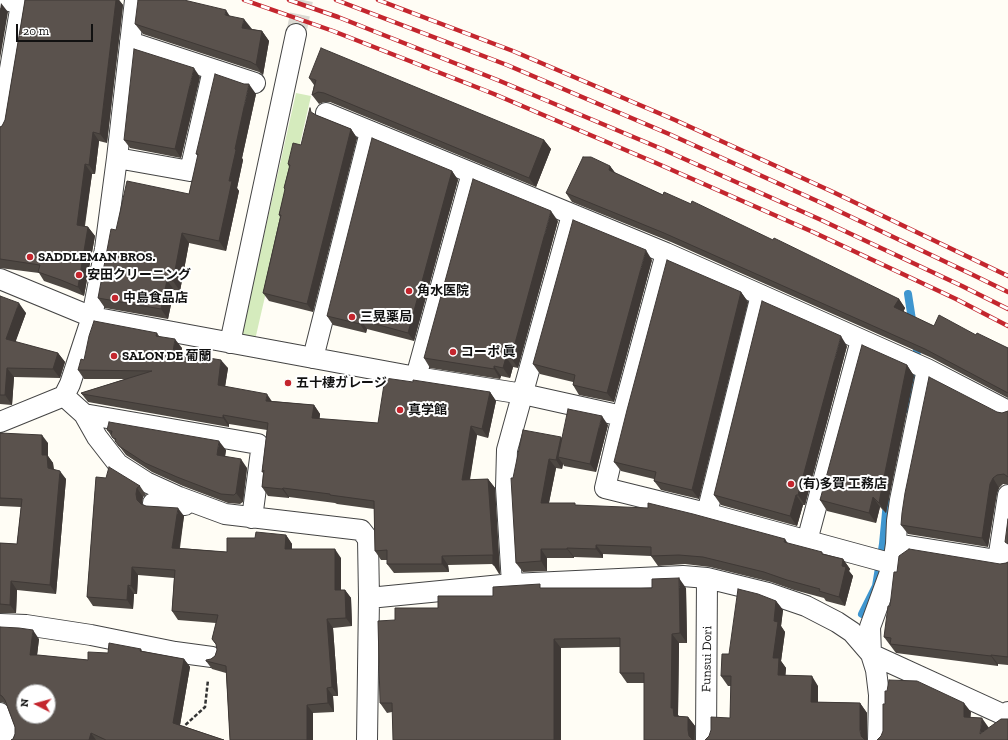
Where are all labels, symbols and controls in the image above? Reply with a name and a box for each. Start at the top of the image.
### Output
scale bar [18,16,95,42]
text: 20 m [23,24,49,38]
place label: SADDLEMAN BROS. [38,249,155,265]
marker: SADDLEMAN BROS. [25,252,35,262]
place label: 安田クリーニング [87,267,191,283]
marker: 安田クリーニング [74,270,84,280]
place label: 角水医院 [417,283,469,299]
marker: 角水医院 [404,286,414,296]
place label: 中島食品店 [123,290,188,306]
marker: 中島食品店 [110,293,120,303]
place label: 三晃薬局 [360,309,412,325]
marker: 三晃薬局 [347,312,357,322]
place label: コーポ 眞 [461,344,515,360]
marker: コーポ 眞 [448,347,458,357]
place label: SALON DE 葡蘭 [122,348,212,364]
marker: SALON DE 葡蘭 [109,351,119,361]
place label: 五十棲ガレージ [296,375,387,391]
marker: 五十棲ガレージ [283,378,293,388]
place label: 真学館 [408,402,447,418]
marker: 真学館 [395,405,405,415]
place label: (有)多賀 工務店 [799,476,887,492]
marker: (有)多賀 工務店 [786,479,796,489]
street label: Funsui Dori [699,626,715,692]
north arrow [16,684,56,724]
text: N [18,698,31,708]

